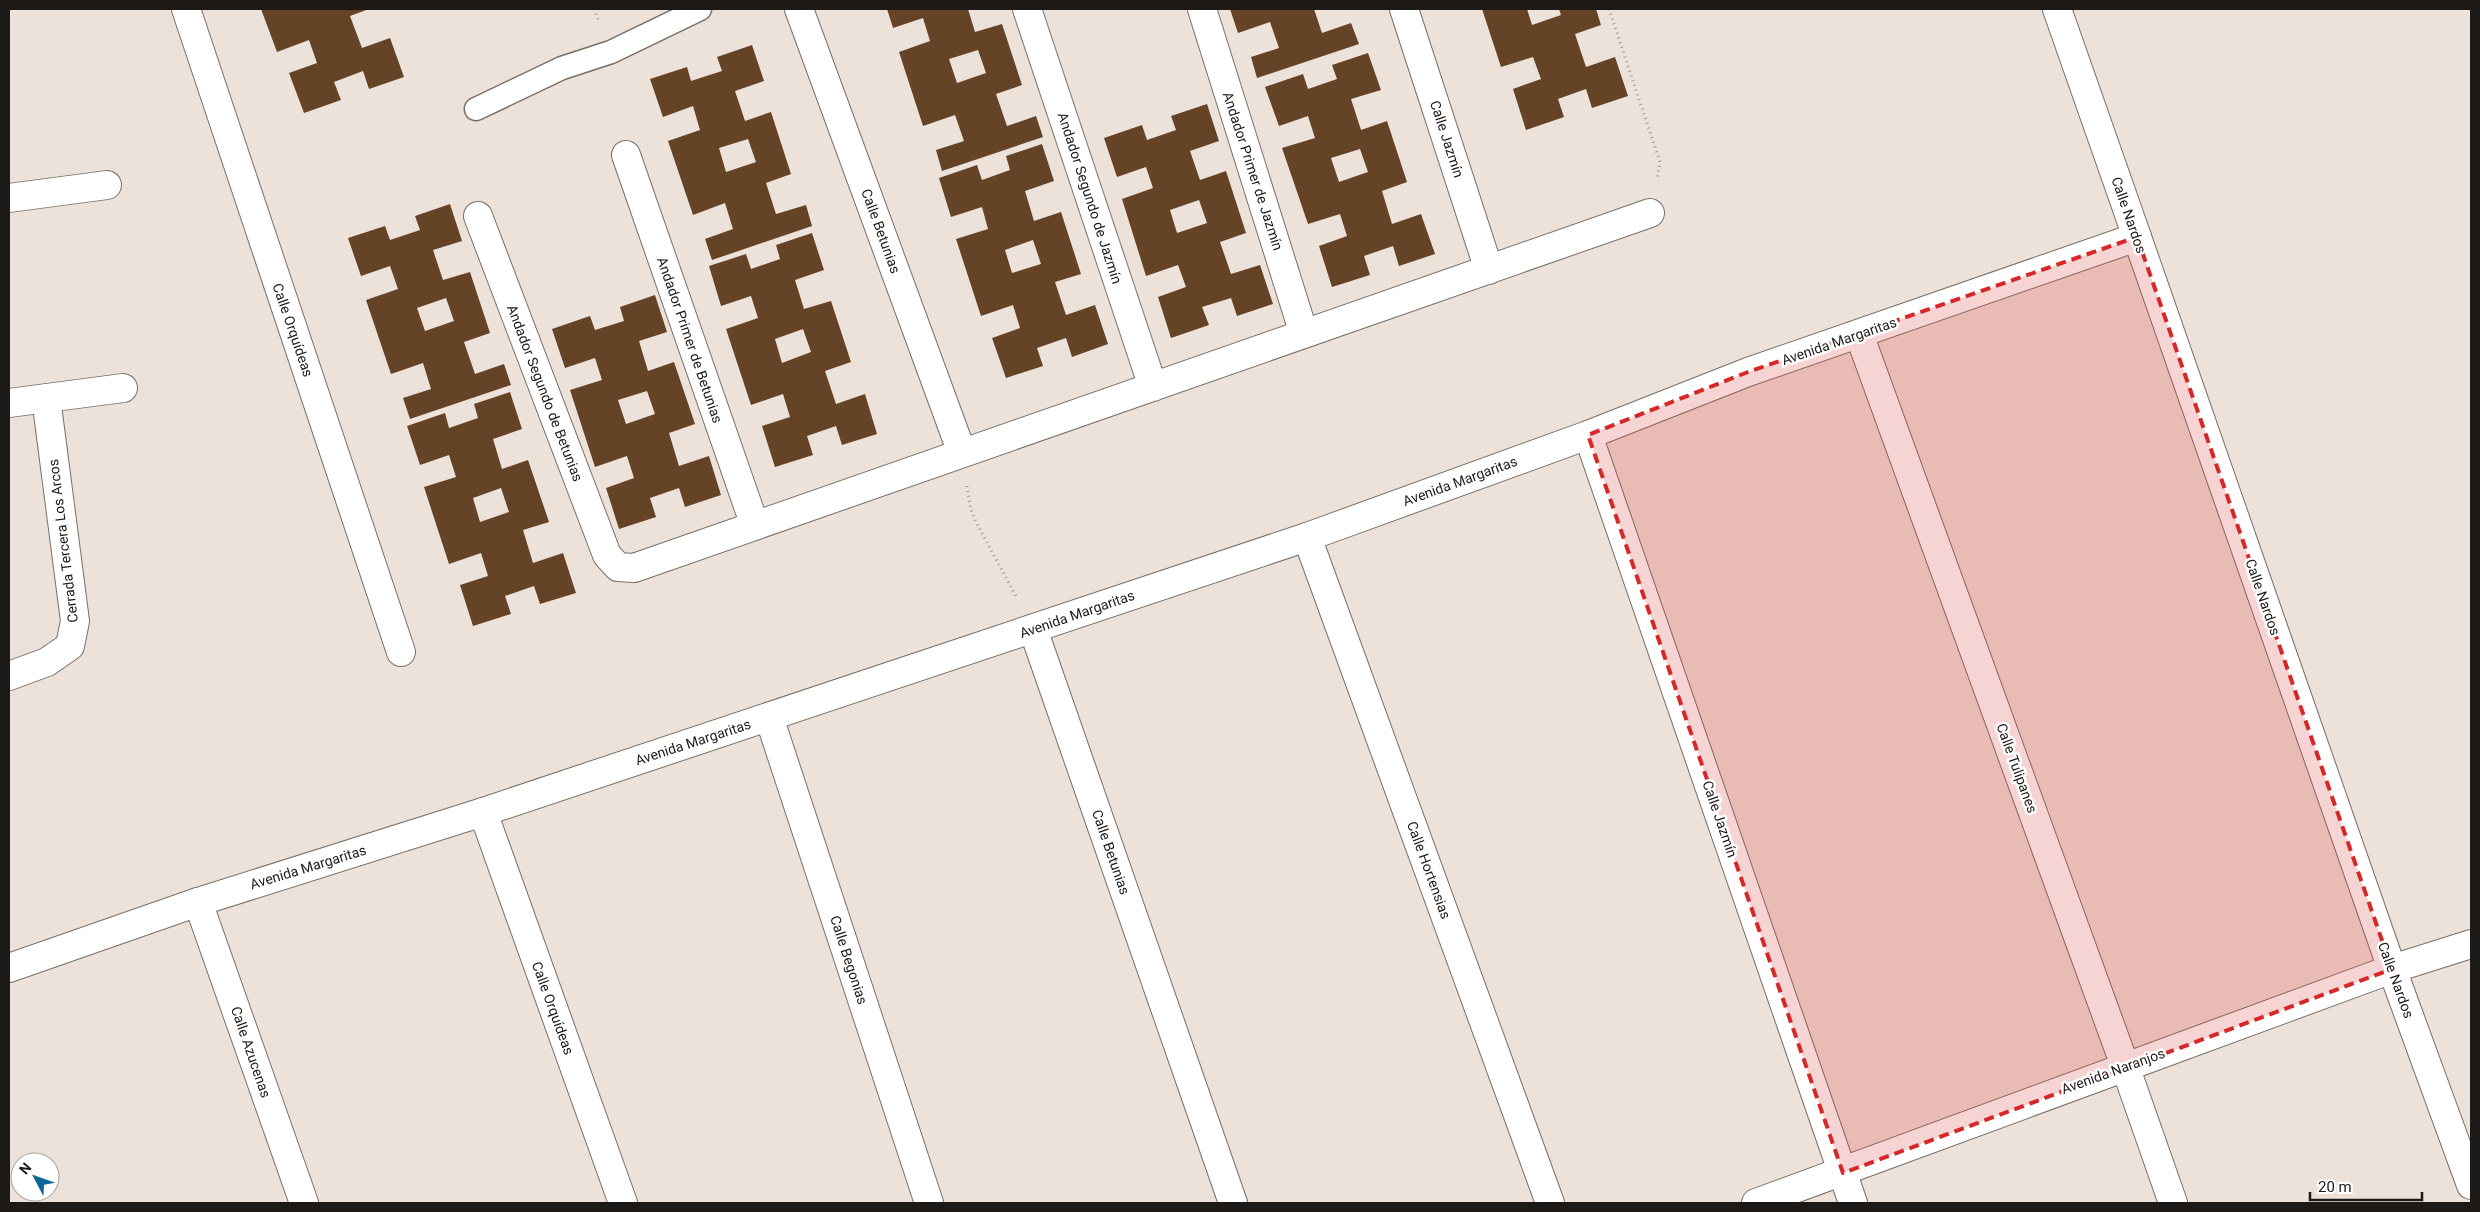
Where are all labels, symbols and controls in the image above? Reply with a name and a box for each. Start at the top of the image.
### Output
street label: Andador Primer de Jazmín [1220,90,1286,252]
street label: Calle Jazmín [1427,98,1467,180]
street label: Andador Segundo de Jazmín [1055,110,1125,286]
street label: Calle Nardos [2108,175,2150,255]
street label: Calle Betunias [858,187,904,275]
street label: Andador Primer de Betunias [654,255,726,425]
street label: Calle Orquídeas [269,281,317,379]
street label: Andador Segundo de Betunias [504,302,586,484]
street label: Avenida Margaritas [1779,314,1899,368]
street label: Avenida Margaritas [1401,453,1519,509]
street label: Cerrada Tercera Los Arcos [45,458,81,624]
street label: Calle Nardos [2242,557,2284,637]
street label: Avenida Margaritas [1017,587,1137,641]
street label: Avenida Margaritas [633,716,753,768]
street label: Calle Tulipanes [1993,721,2041,815]
street label: Calle Jazmín [1699,778,1741,860]
street label: Calle Betunias [1089,807,1133,897]
street label: Calle Hortensias [1404,819,1454,921]
street label: Avenida Margaritas [248,842,368,892]
street label: Calle Begonias [827,914,871,1006]
street label: Calle Nardos [2375,940,2417,1020]
street label: Calle Orquídeas [529,959,577,1057]
street label: Calle Azucenas [228,1004,274,1100]
street label: Avenida Naranjos [2059,1045,2167,1097]
north arrow [10,1152,60,1202]
text: N [16,1159,34,1177]
scale bar [2310,1170,2422,1202]
text: 20 m [2318,1178,2352,1196]

